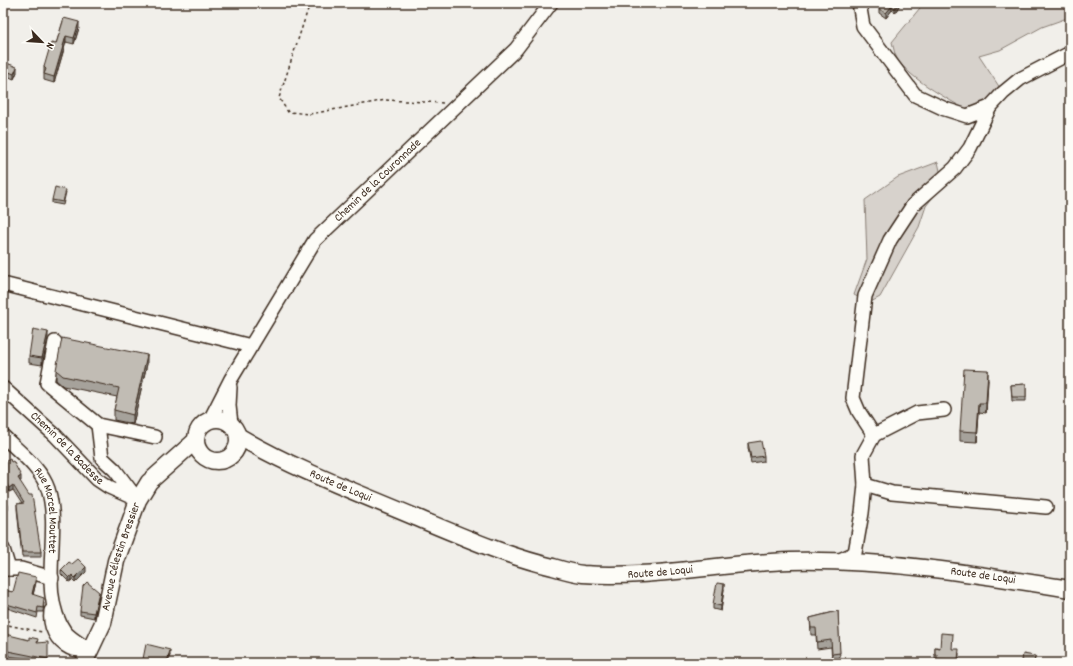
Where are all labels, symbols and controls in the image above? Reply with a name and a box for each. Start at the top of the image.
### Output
north arrow [22,22,62,62]
text: N [41,40,58,52]
street label: Chemin de la Couronnade [330,135,425,226]
street label: Chemin de la Badesse [26,408,107,489]
street label: Rue Marcel Mouttet [30,464,61,554]
street label: Route de Loqui [307,465,374,506]
street label: Avenue Célestin Bressier [97,500,145,612]
street label: Route de Loqui [627,561,694,583]
street label: Route de Loqui [949,563,1017,589]

